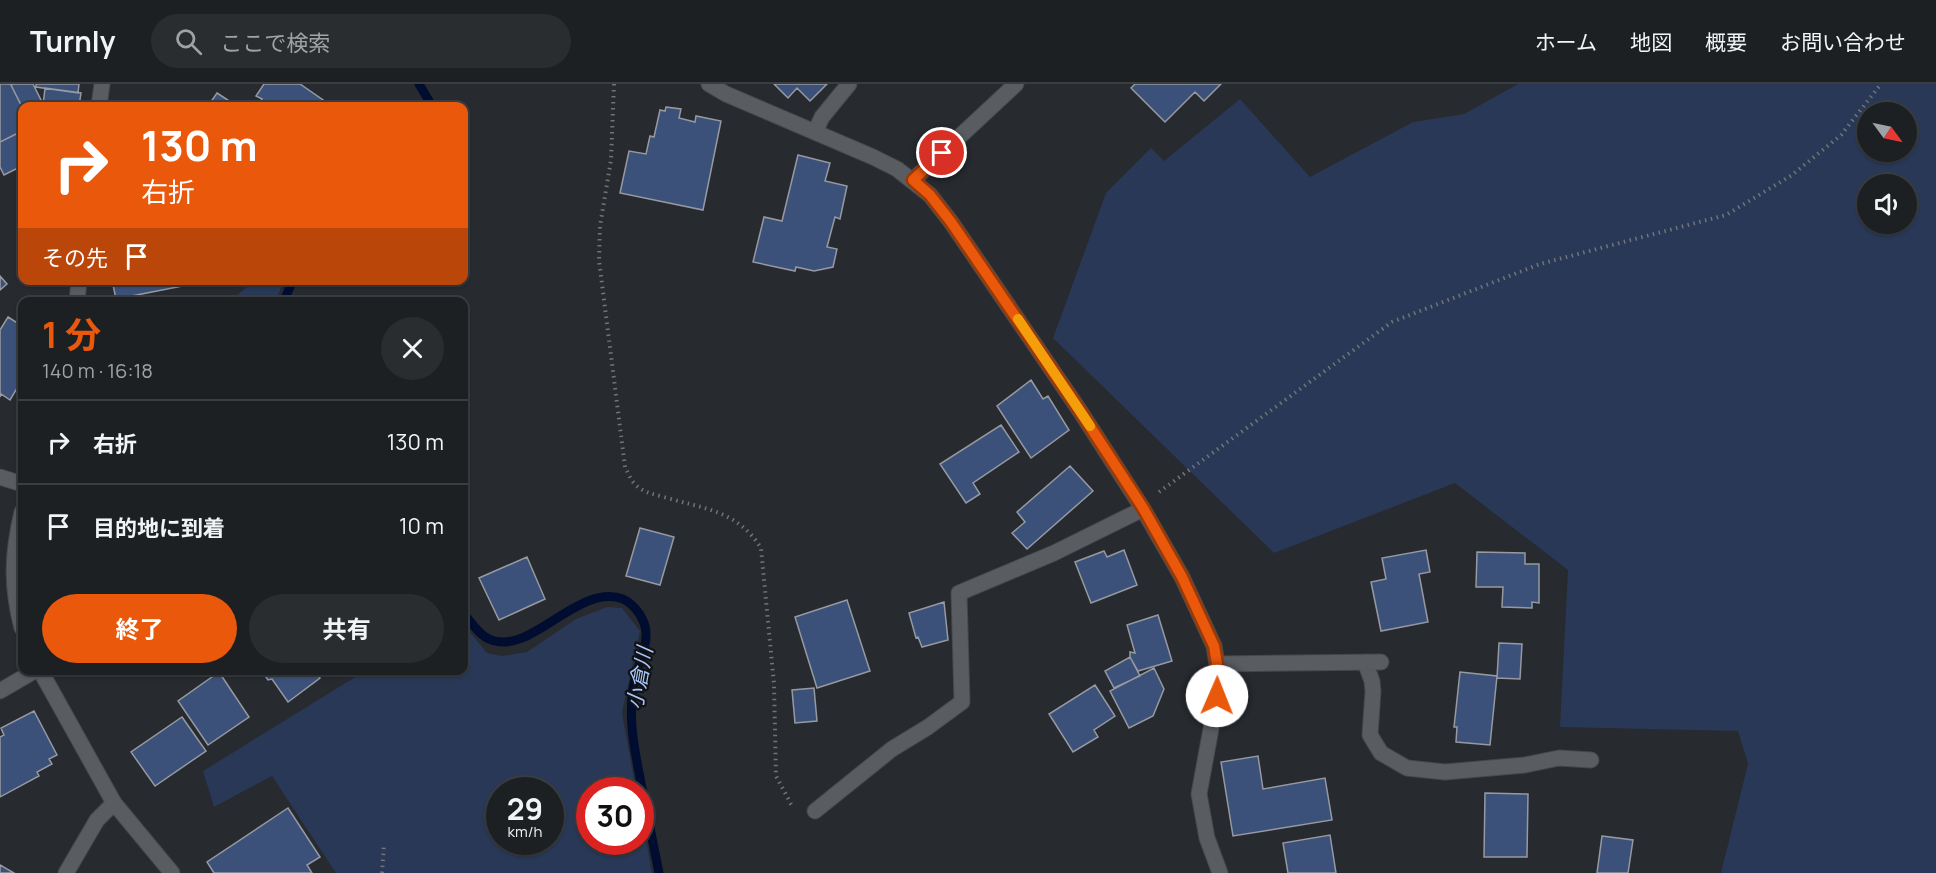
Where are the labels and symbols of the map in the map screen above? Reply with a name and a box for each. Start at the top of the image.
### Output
north arrow [1857,102,1917,162]
pin [916,127,967,178]
water label: 小倉川 [620,643,659,711]
position arrow [1185,664,1249,728]
speed limit sign: 30 [576,777,654,855]

